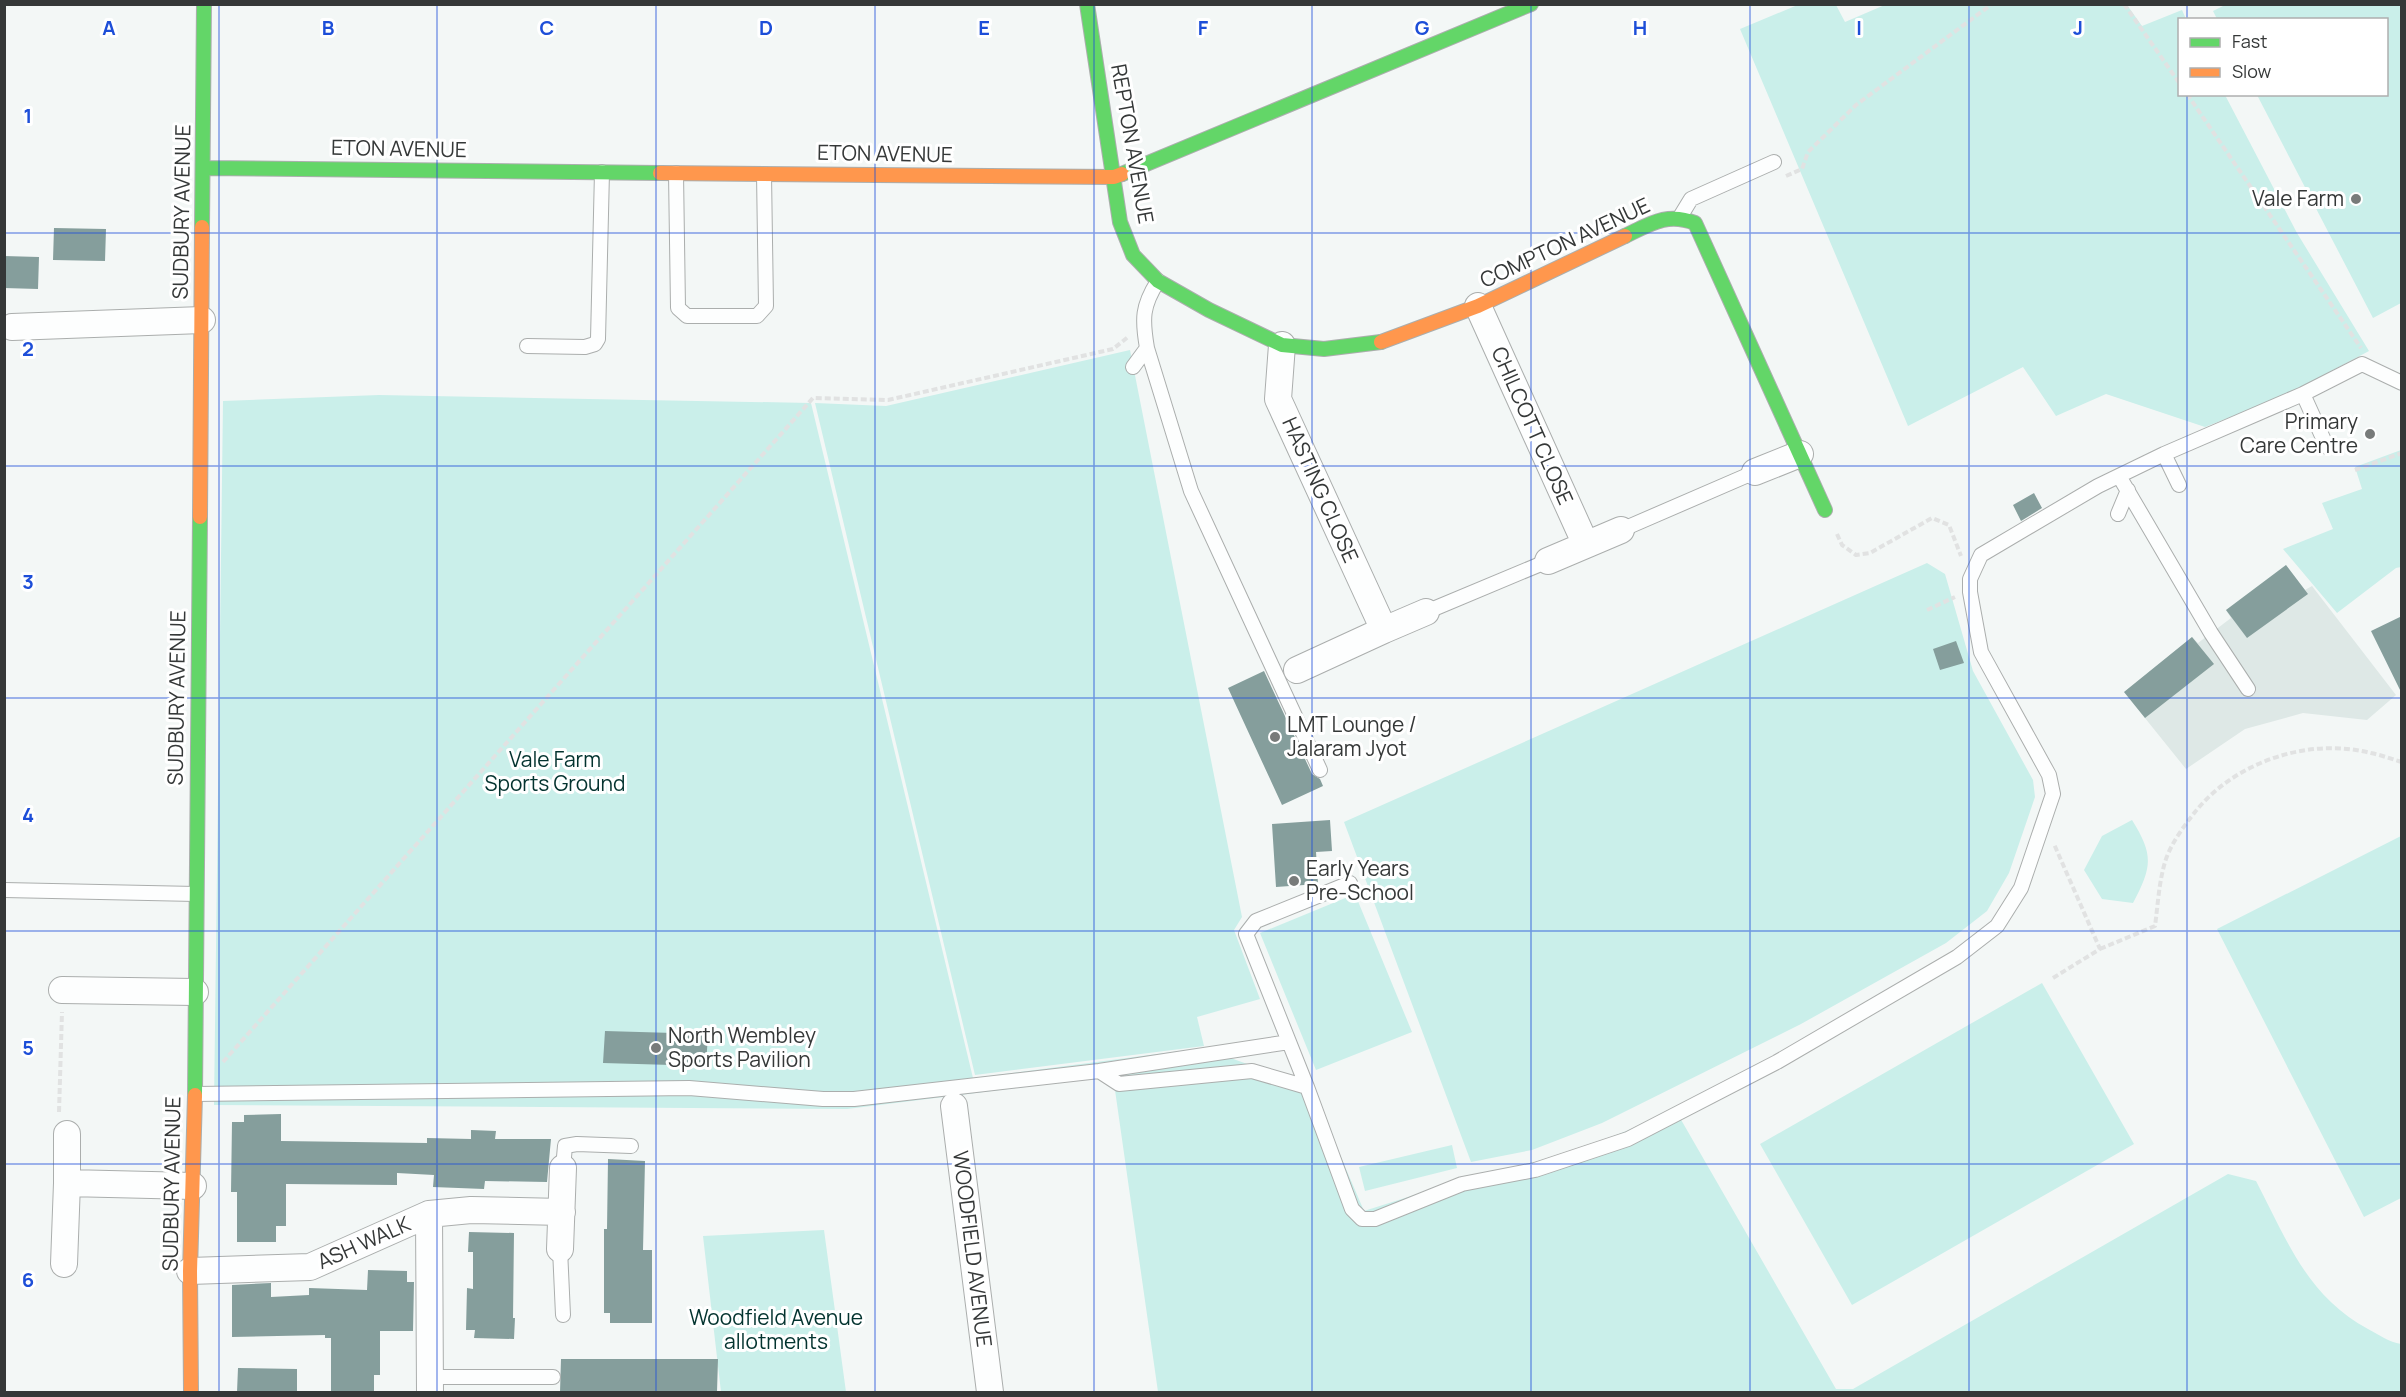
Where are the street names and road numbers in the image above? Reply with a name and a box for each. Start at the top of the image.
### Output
street label: REPTON AVENUE [1105,62,1161,226]
street label: SUDBURY AVENUE [165,124,197,300]
street label: ETON AVENUE [331,133,467,163]
street label: ETON AVENUE [817,138,953,168]
street label: COMPTON AVENUE [1475,190,1654,294]
street label: CHILCOTT CLOSE [1486,342,1580,509]
street label: HASTING CLOSE [1276,412,1366,567]
street label: SUDBURY AVENUE [160,610,192,786]
street label: SUDBURY AVENUE [155,1096,187,1272]
street label: WOODFIELD AVENUE [947,1149,999,1349]
street label: ASH WALK [313,1209,415,1275]

